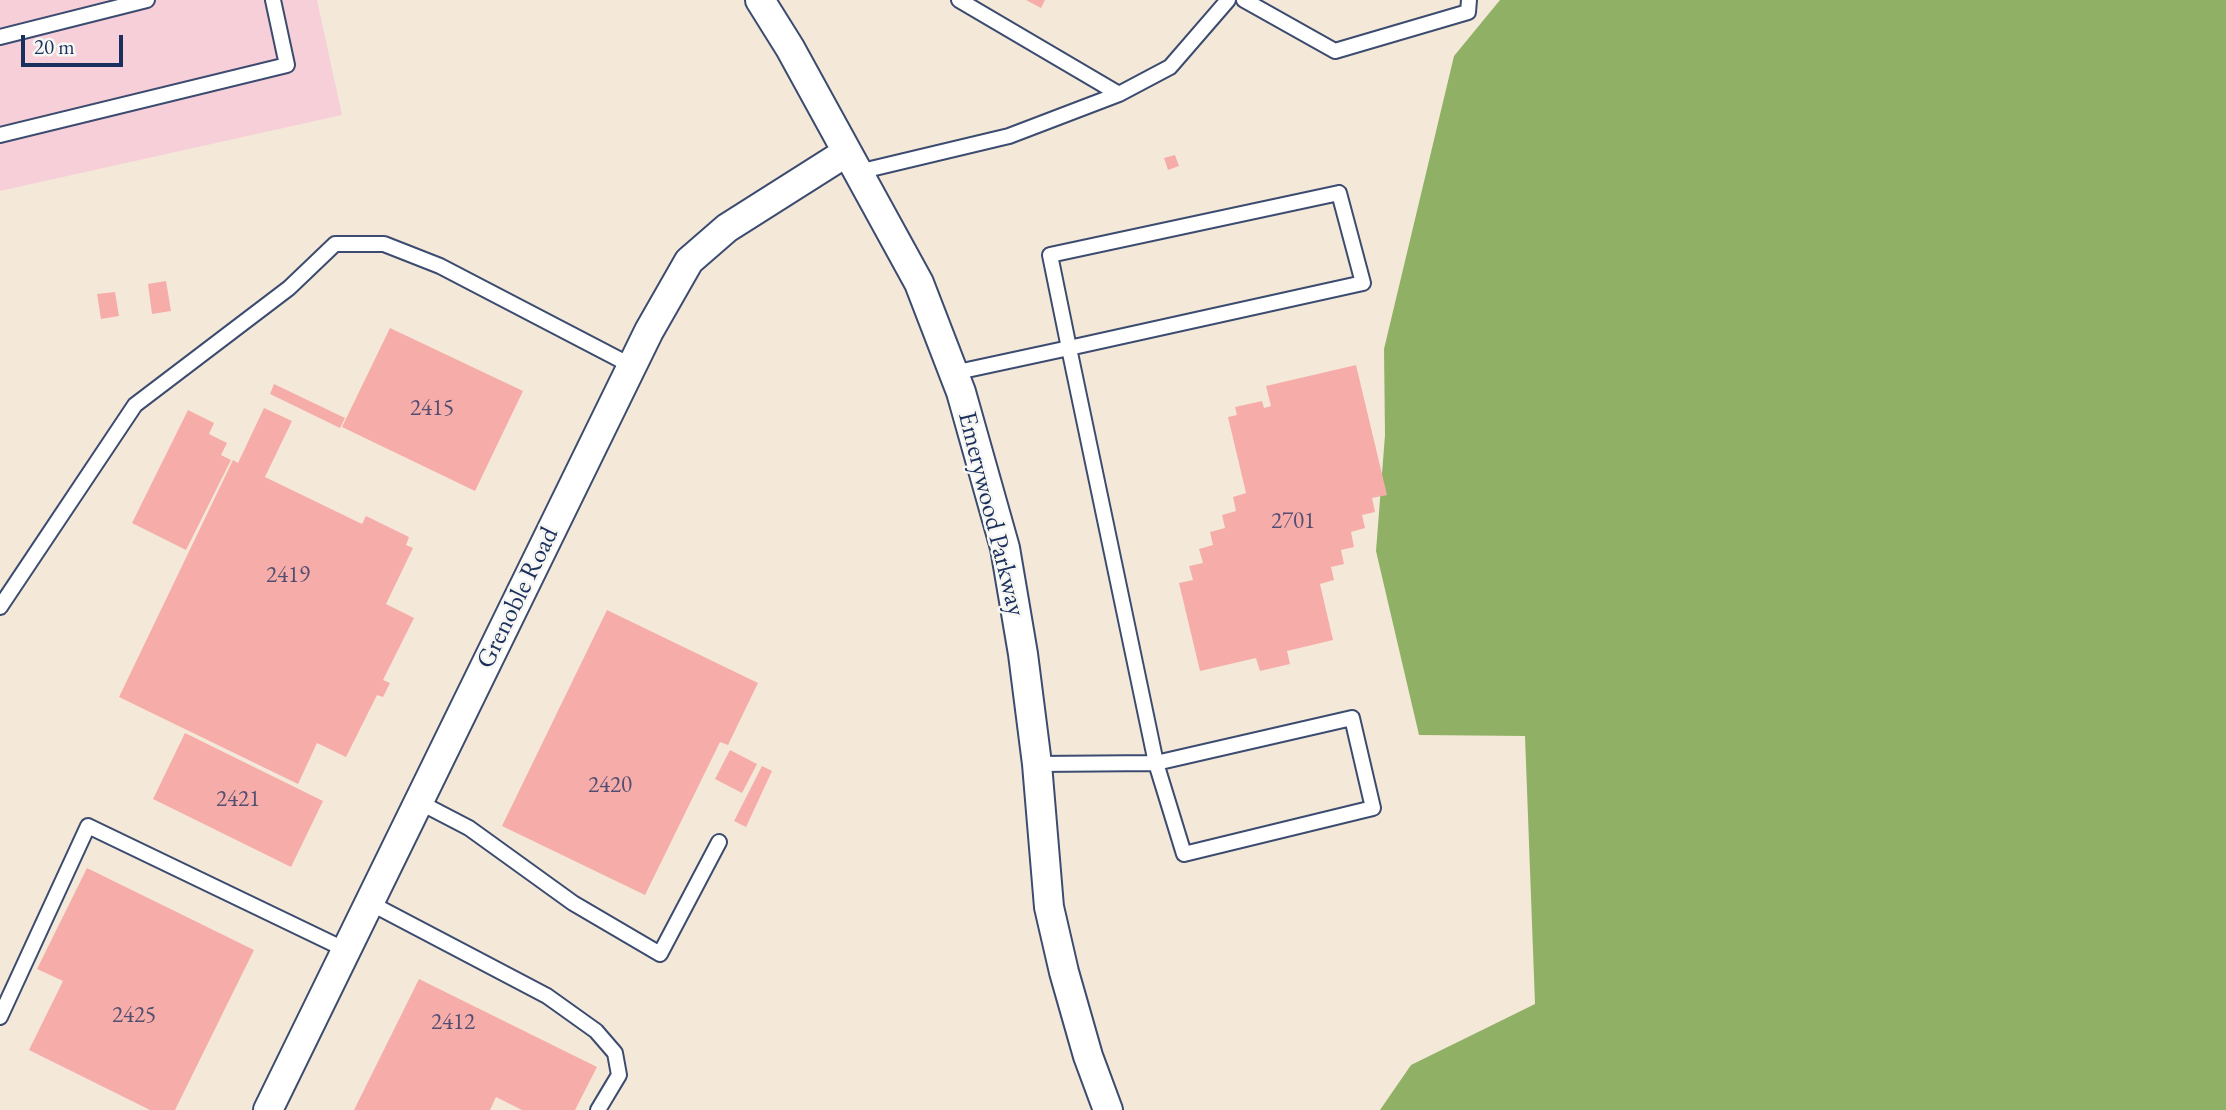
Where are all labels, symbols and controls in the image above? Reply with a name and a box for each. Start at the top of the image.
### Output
scale bar [24,21,126,65]
text: 20 m [34,33,75,60]
house number: 2415 [410,395,454,423]
street label: Emerywood Parkway [951,409,1031,619]
house number: 2701 [1271,508,1315,536]
street label: Grenoble Road [470,522,566,674]
house number: 2419 [266,562,310,590]
house number: 2420 [588,772,632,800]
house number: 2421 [216,786,260,814]
house number: 2425 [112,1002,156,1030]
house number: 2412 [431,1009,475,1037]

